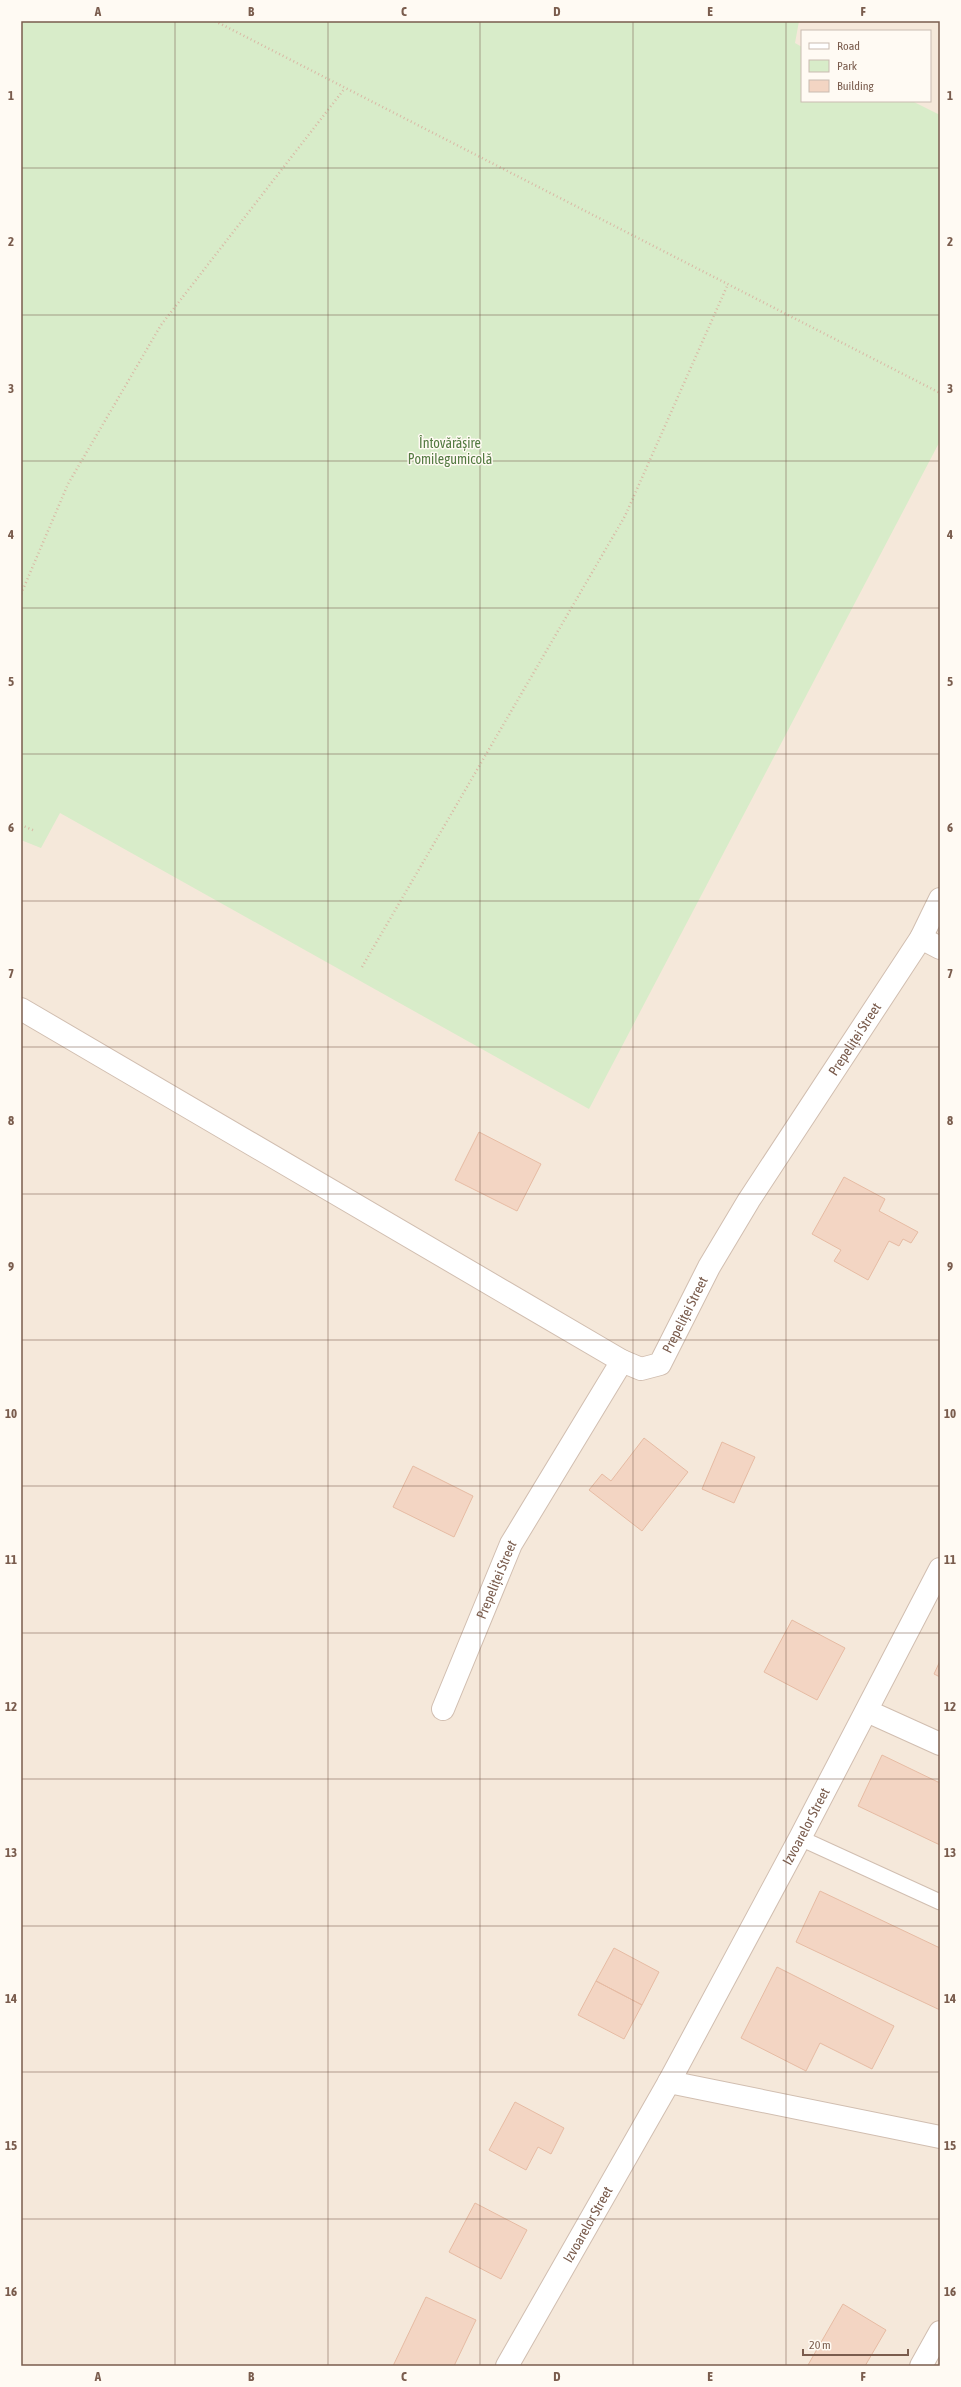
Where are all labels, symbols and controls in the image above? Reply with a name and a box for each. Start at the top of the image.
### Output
text: A [94,4,102,19]
text: B [248,4,255,19]
text: C [401,4,407,19]
text: D [553,4,561,19]
text: E [707,4,713,19]
text: F [860,4,866,19]
legend [801,30,931,102]
text: Road [837,39,860,53]
text: Park [837,59,858,73]
text: Building [837,79,875,93]
text: 1 [8,88,14,103]
text: 1 [947,88,953,103]
text: 2 [8,234,14,249]
text: 2 [947,234,953,249]
text: 3 [8,381,14,396]
text: 3 [947,381,953,396]
park label: Întovărășire Pomilegumicolă [408,435,492,467]
text: 4 [7,527,14,542]
text: 4 [946,527,953,542]
text: 5 [8,674,14,689]
text: 5 [947,674,953,689]
text: 6 [8,820,14,835]
text: 6 [947,820,953,835]
text: 7 [8,966,14,981]
text: 7 [947,966,953,981]
street label: Prepeliței Street [825,1000,884,1078]
text: 8 [8,1113,14,1128]
text: 8 [947,1113,953,1128]
text: 9 [8,1259,14,1274]
text: 9 [947,1259,953,1274]
street label: Prepeliței Street [659,1274,711,1356]
text: 10 [5,1406,17,1421]
text: 10 [944,1406,956,1421]
street label: Prepeliței Street [473,1537,520,1621]
text: 11 [5,1552,17,1567]
text: 11 [944,1552,956,1567]
text: 12 [5,1699,17,1714]
text: 12 [944,1699,956,1714]
street label: Izvoarelor Street [779,1785,833,1868]
text: 13 [5,1845,17,1860]
text: 13 [944,1845,956,1860]
text: 14 [5,1991,17,2006]
text: 14 [944,1991,956,2006]
text: 15 [5,2138,17,2153]
text: 15 [944,2138,956,2153]
street label: Izvoarelor Street [560,2184,616,2265]
text: 16 [5,2284,17,2299]
text: 16 [944,2284,956,2299]
scale bar [803,2331,908,2357]
text: 20 m [809,2338,831,2352]
text: A [94,2369,102,2384]
text: B [248,2369,255,2384]
text: C [401,2369,407,2384]
text: D [553,2369,561,2384]
text: E [707,2369,713,2384]
text: F [860,2369,866,2384]

